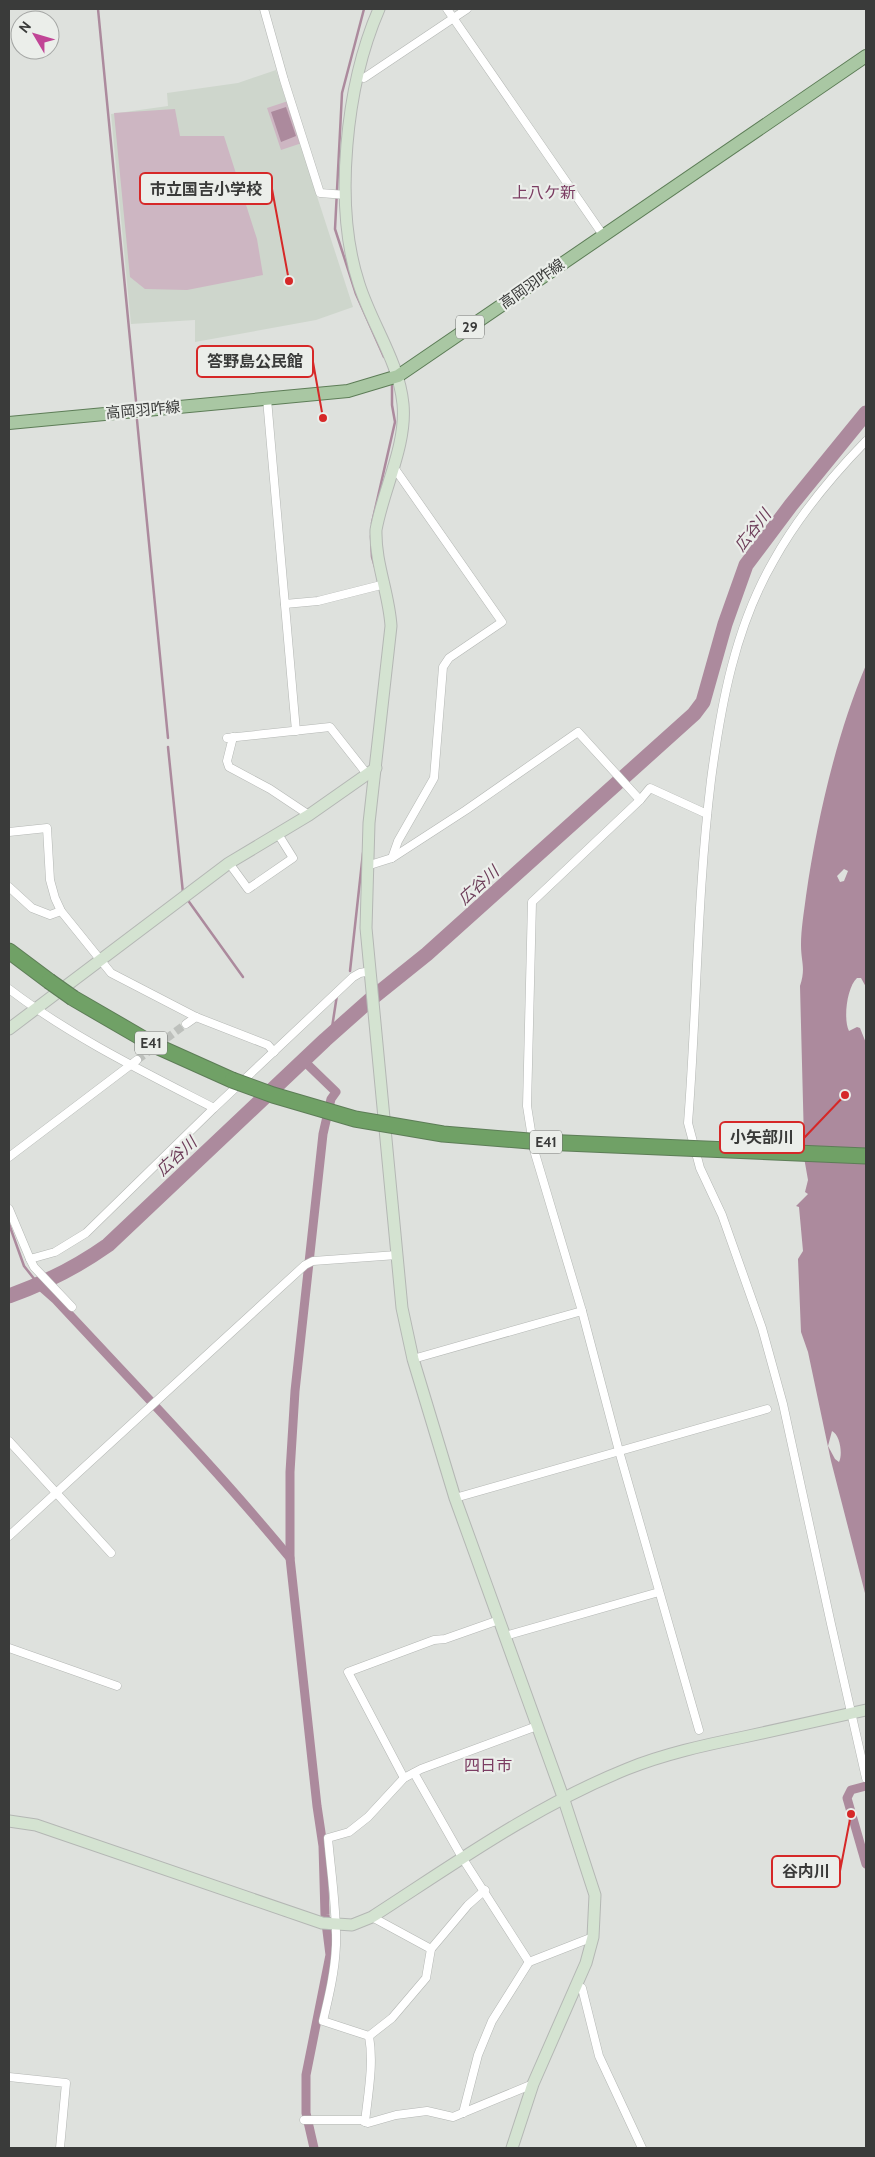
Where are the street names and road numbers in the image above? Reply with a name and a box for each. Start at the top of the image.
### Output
street label: 高岡羽咋線 [496,255,568,313]
road number: 29 [456,316,484,338]
street label: 高岡羽咋線 [105,398,181,422]
road number: E41 [135,1032,167,1054]
road number: E41 [530,1130,562,1154]

